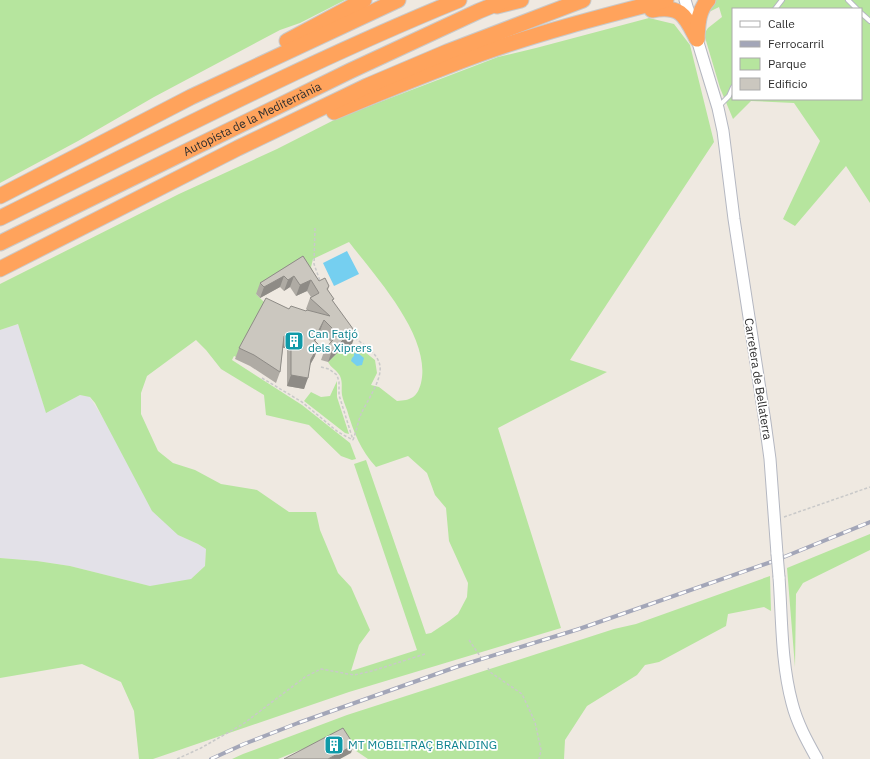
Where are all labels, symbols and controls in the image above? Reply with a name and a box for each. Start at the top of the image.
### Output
legend [732,8,862,100]
text: Calle [768,16,795,31]
text: Ferrocarril [768,36,824,51]
text: Parque [768,56,807,71]
text: Edificio [768,76,808,91]
street label: Autopista de la Mediterrània [180,78,324,159]
street label: Carretera de Bellaterra [741,317,776,441]
place label: Can Fatjó dels Xiprers [308,326,372,355]
building icon: Can Fatjó dels Xiprers [283,330,305,352]
building icon: MT MOBILTRAÇ BRANDING [323,734,345,756]
place label: MT MOBILTRAÇ BRANDING [348,737,497,752]

